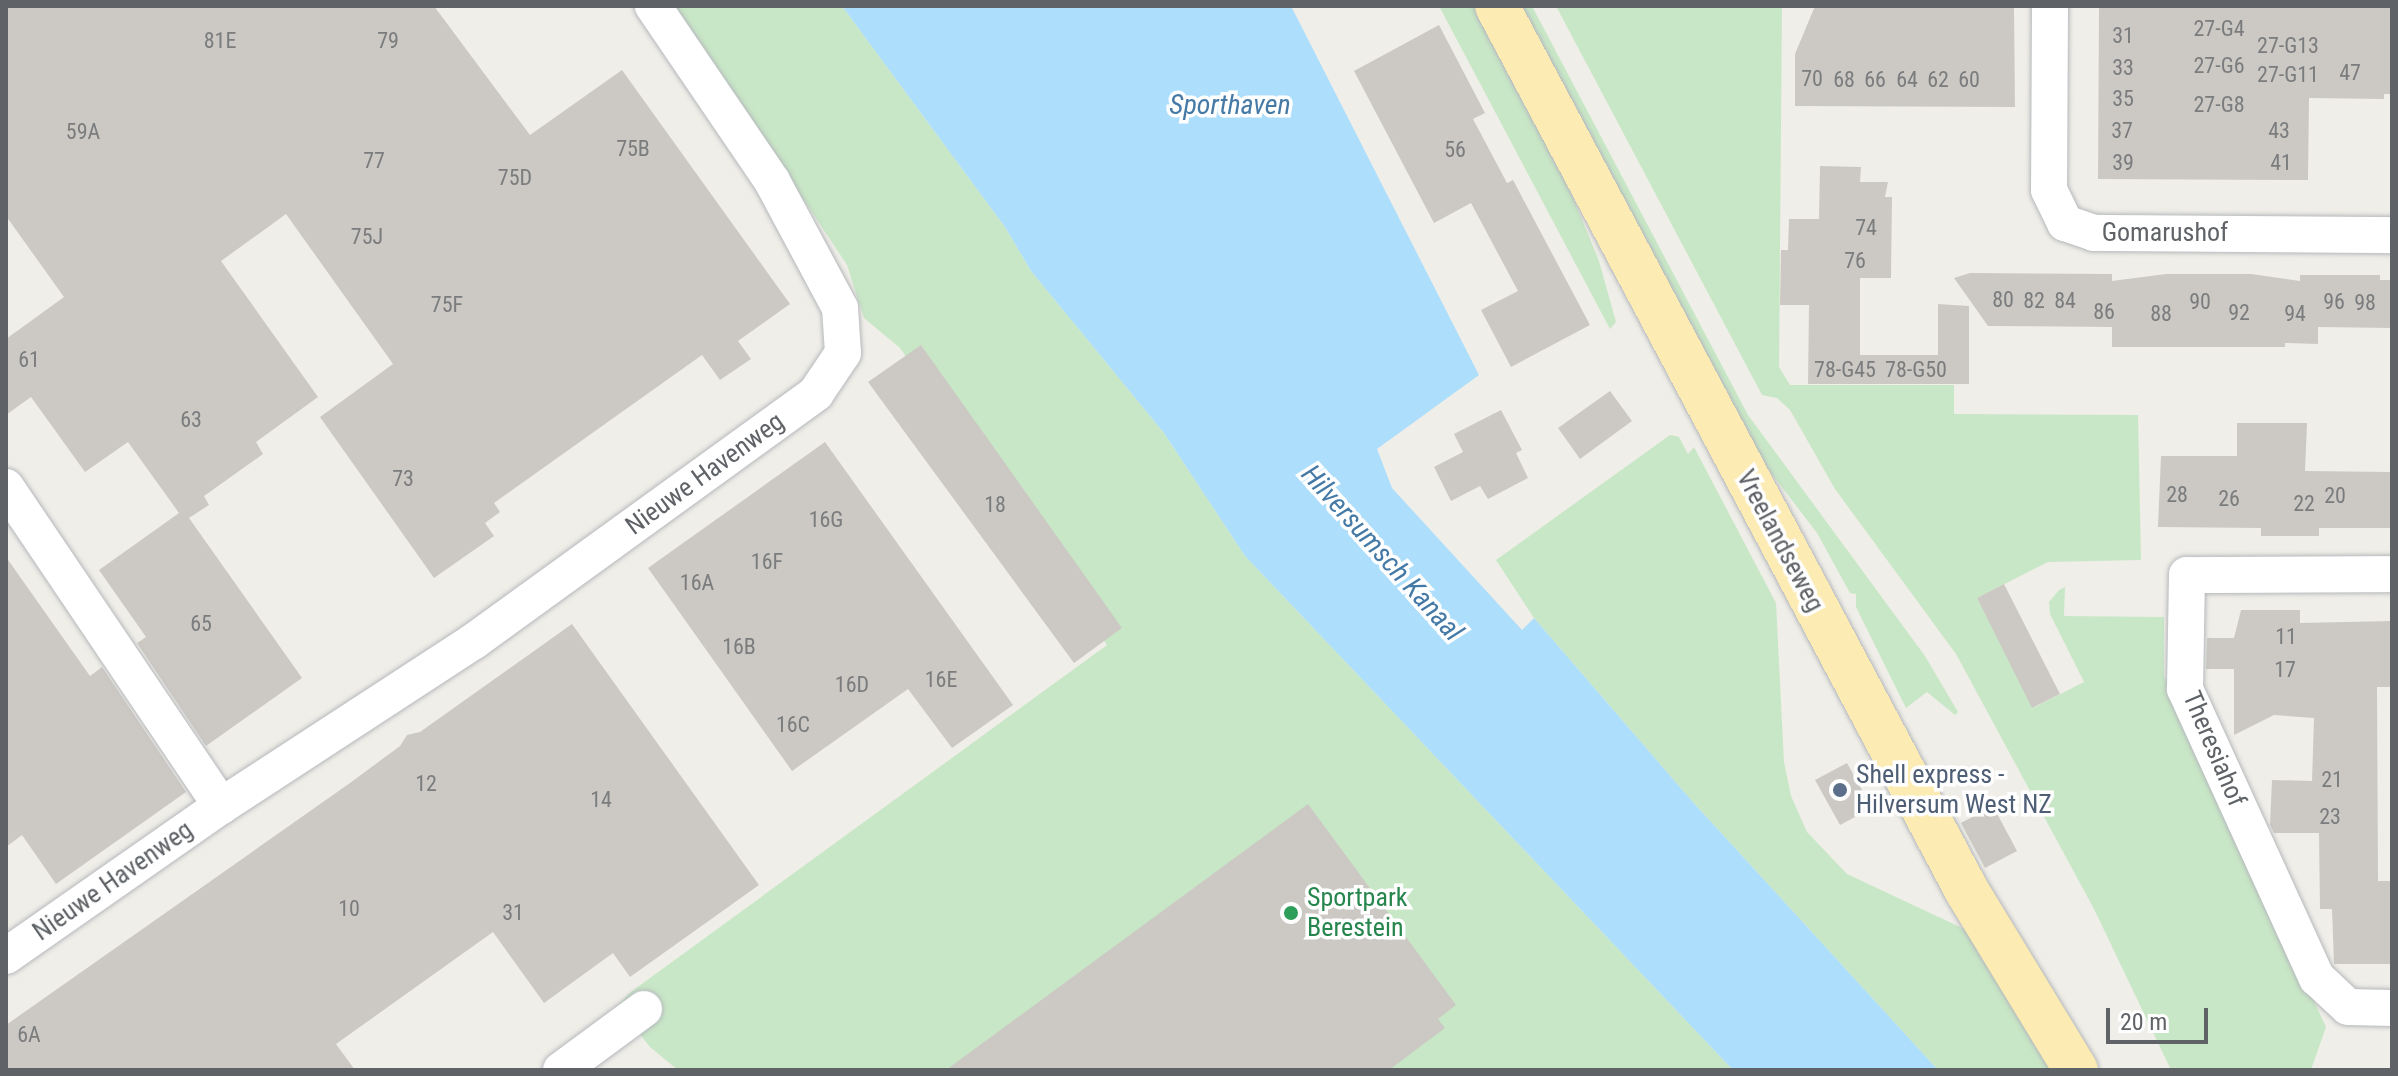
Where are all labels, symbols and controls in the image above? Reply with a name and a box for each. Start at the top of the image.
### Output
house number: 27-G4 [2193,16,2245,42]
house number: 31 [2112,23,2134,49]
house number: 81E [204,28,236,54]
house number: 79 [377,28,399,54]
house number: 27-G13 [2257,33,2319,59]
house number: 27-G6 [2193,53,2245,79]
house number: 33 [2112,55,2134,81]
house number: 47 [2339,60,2361,86]
house number: 27-G11 [2257,62,2319,88]
house number: 70 [1801,66,1823,92]
house number: 68 [1833,67,1855,93]
house number: 66 [1864,67,1886,93]
house number: 64 [1896,67,1918,93]
house number: 62 [1927,67,1949,93]
house number: 60 [1958,67,1980,93]
house number: 35 [2112,86,2134,112]
water label: Sporthaven [1169,88,1291,122]
house number: 27-G8 [2193,92,2245,118]
house number: 37 [2111,118,2133,144]
house number: 43 [2268,118,2290,144]
house number: 59A [66,119,100,145]
house number: 75B [616,136,650,162]
house number: 56 [1444,137,1466,163]
house number: 77 [363,148,385,174]
house number: 39 [2112,150,2134,176]
house number: 41 [2270,150,2292,176]
house number: 75D [498,165,532,191]
house number: 74 [1855,215,1877,241]
street label: Gomarushof [2102,217,2228,249]
house number: 75J [351,224,383,250]
house number: 76 [1844,248,1866,274]
house number: 80 [1992,287,2014,313]
house number: 82 [2023,288,2045,314]
house number: 84 [2054,288,2076,314]
house number: 90 [2189,289,2211,315]
house number: 96 [2323,289,2345,315]
house number: 98 [2354,290,2376,316]
house number: 75F [431,292,463,318]
house number: 86 [2093,299,2115,325]
house number: 92 [2228,300,2250,326]
house number: 88 [2150,301,2172,327]
house number: 94 [2284,301,2306,327]
house number: 61 [18,347,40,373]
house number: 78-G45 [1814,357,1876,383]
house number: 78-G50 [1885,357,1947,383]
street label: Nieuwe Havenweg [620,406,790,542]
house number: 63 [180,407,202,433]
water label: Hilversumsch Kanaal [1294,458,1470,648]
street label: Vreelandseweg [1730,465,1830,617]
house number: 73 [392,466,414,492]
house number: 28 [2166,482,2188,508]
house number: 20 [2324,483,2346,509]
house number: 26 [2218,486,2240,512]
house number: 22 [2293,491,2315,517]
house number: 18 [984,492,1006,518]
house number: 16G [809,507,843,533]
house number: 16F [751,549,783,575]
house number: 16A [680,570,714,596]
house number: 65 [190,611,212,637]
house number: 11 [2275,624,2297,650]
house number: 16B [722,634,756,660]
house number: 17 [2274,657,2296,683]
house number: 16E [925,667,957,693]
house number: 16D [835,672,869,698]
street label: Theresiahof [2176,687,2252,811]
house number: 16C [776,712,810,738]
place label: Shell express - Hilversum West NZ [1856,759,2052,820]
house number: 21 [2321,767,2343,793]
house number: 12 [415,771,437,797]
marker: Shell express - Hilversum West NZ [1831,781,1849,799]
house number: 14 [590,787,612,813]
house number: 23 [2319,804,2341,830]
street label: Nieuwe Havenweg [27,814,199,948]
place label: Sportpark Berestein [1307,882,1408,944]
house number: 10 [338,896,360,922]
house number: 31 [502,900,524,926]
marker: Sportpark Berestein [1282,904,1300,922]
scale bar [2110,992,2212,1042]
text: 20 m [2120,1008,2167,1036]
house number: 6A [17,1022,41,1048]

